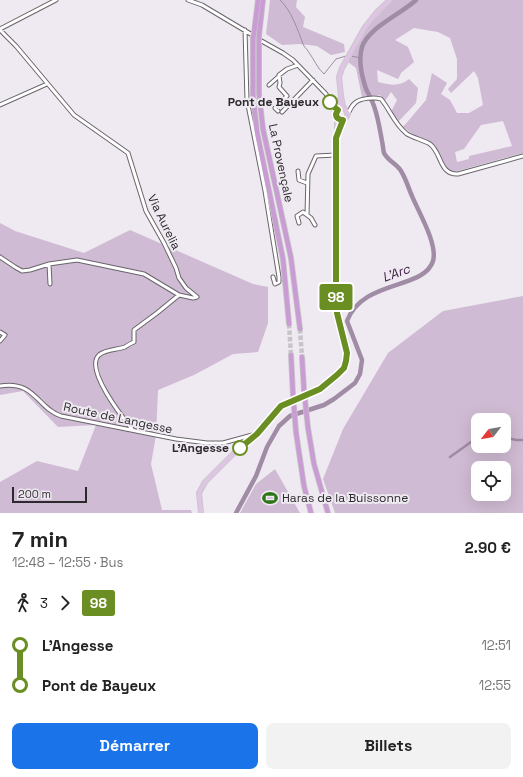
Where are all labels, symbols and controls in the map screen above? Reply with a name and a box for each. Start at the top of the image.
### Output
place label: Pont de Bayeux [228,94,319,110]
marker: Pont de Bayeux [322,94,338,110]
street label: La Provençale [265,122,297,204]
street label: Via Aurelia [144,192,184,252]
water label: L'Arc [380,260,413,286]
line badge: 98 [318,284,354,310]
text: 98 [327,288,345,306]
street label: Route de Langesse [62,399,174,437]
north arrow [471,413,511,453]
map controls [471,413,511,501]
place label: L'Angesse [172,440,229,456]
marker: L'Angesse [232,440,248,456]
button: locate [471,461,511,501]
scale bar [12,485,87,504]
text: 200 m [18,487,51,501]
sports icon: Haras de la Buissonne [261,489,279,507]
place label: Haras de la Buissonne [282,490,408,506]
text: 7 min [12,525,68,553]
text: 2.90 € [465,538,511,557]
text: 12:48 – 12:55 · Bus [12,554,123,571]
icon: walk [12,592,34,614]
icon: forward [54,592,76,614]
text: 98 [90,594,107,612]
text: 3 [40,595,48,612]
text: L'Angesse [42,636,113,655]
text: 12:51 [481,637,511,654]
text: Pont de Bayeux [42,676,156,695]
text: 12:55 [479,677,511,694]
button: Démarrer [12,723,258,769]
button: Billets [266,723,511,769]

